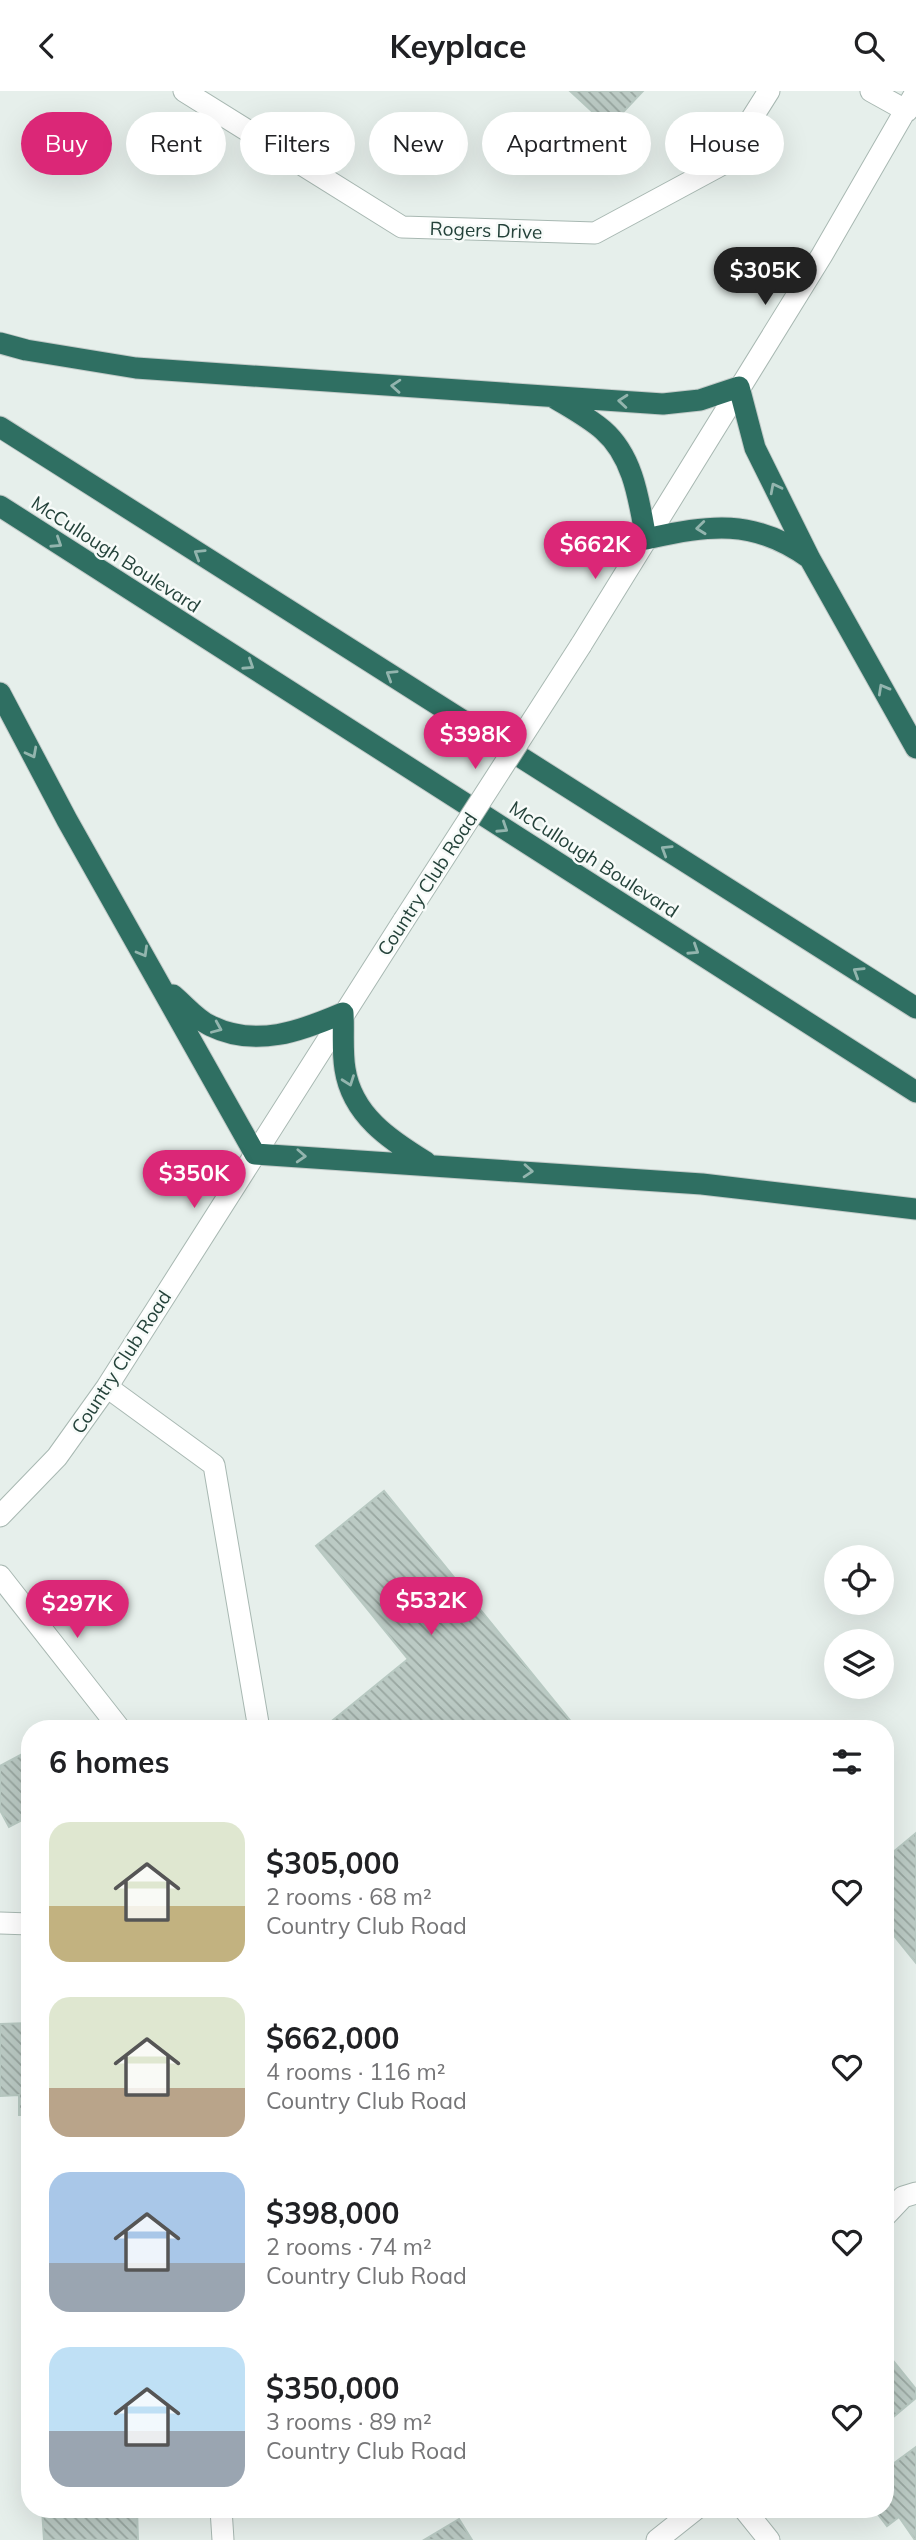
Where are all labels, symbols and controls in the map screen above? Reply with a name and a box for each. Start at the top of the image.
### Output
text: Keyplace [390,26,526,66]
icon: back [28,27,66,65]
icon: search [850,27,888,65]
chip: Buy [21,112,112,175]
chip: Rent [126,112,226,175]
chip: Filters [240,112,355,175]
chip: New [369,112,468,175]
chip: Apartment [482,112,651,175]
chip: House [665,112,784,175]
street label: Rogers Drive [429,216,543,244]
pin: $305K [716,247,814,307]
text: $305K [730,255,800,284]
one-way arrow [390,379,401,394]
one-way arrow [617,394,628,409]
one-way arrow [769,483,783,495]
street label: McCullough Boulevard [27,490,205,618]
pin: $662K [546,521,644,581]
one-way arrow [695,521,707,536]
text: $662K [560,529,630,558]
one-way arrow [50,534,63,547]
one-way arrow [194,549,207,562]
one-way arrow [241,657,254,670]
one-way arrow [386,671,399,684]
one-way arrow [878,683,891,696]
pin: $398K [426,711,524,771]
text: $398K [440,719,510,748]
one-way arrow [24,746,37,759]
street label: McCullough Boulevard [505,795,683,923]
street label: Country Club Road [372,808,482,960]
one-way arrow [495,819,508,832]
one-way arrow [661,845,674,858]
one-way arrow [687,942,700,955]
one-way arrow [135,945,148,957]
one-way arrow [853,967,866,980]
one-way arrow [210,1020,223,1034]
one-way arrow [341,1074,355,1086]
one-way arrow [295,1149,306,1164]
pin: $350K [145,1151,243,1210]
text: $350K [159,1158,229,1187]
one-way arrow [523,1163,534,1178]
street label: Country Club Road [66,1286,176,1438]
map controls [824,1545,894,1699]
button: locate [824,1545,894,1615]
pin: $532K [382,1577,480,1637]
pin: $297K [28,1581,126,1640]
text: $532K [396,1585,466,1614]
text: $297K [42,1588,112,1617]
button: layers [824,1629,894,1699]
text: 6 homes [49,1743,170,1781]
icon: filters [828,1743,866,1781]
text: $305,000 [266,1844,399,1882]
icon: home [105,1850,189,1934]
icon: heart [828,1873,866,1911]
text: 2 rooms · 68 m² [266,1882,432,1911]
text: Country Club Road [266,1911,467,1940]
text: $662,000 [266,2019,399,2057]
icon: home [105,2025,189,2109]
icon: heart [828,2048,866,2086]
text: 4 rooms · 116 m² [266,2057,446,2086]
text: Country Club Road [266,2086,467,2115]
text: $398,000 [266,2194,399,2232]
icon: home [105,2200,189,2284]
icon: heart [828,2223,866,2261]
text: 2 rooms · 74 m² [266,2232,432,2261]
text: Country Club Road [266,2261,467,2290]
text: $350,000 [266,2369,399,2407]
icon: home [105,2375,189,2459]
icon: heart [828,2398,866,2436]
text: 3 rooms · 89 m² [266,2407,432,2436]
text: Country Club Road [266,2436,467,2465]

